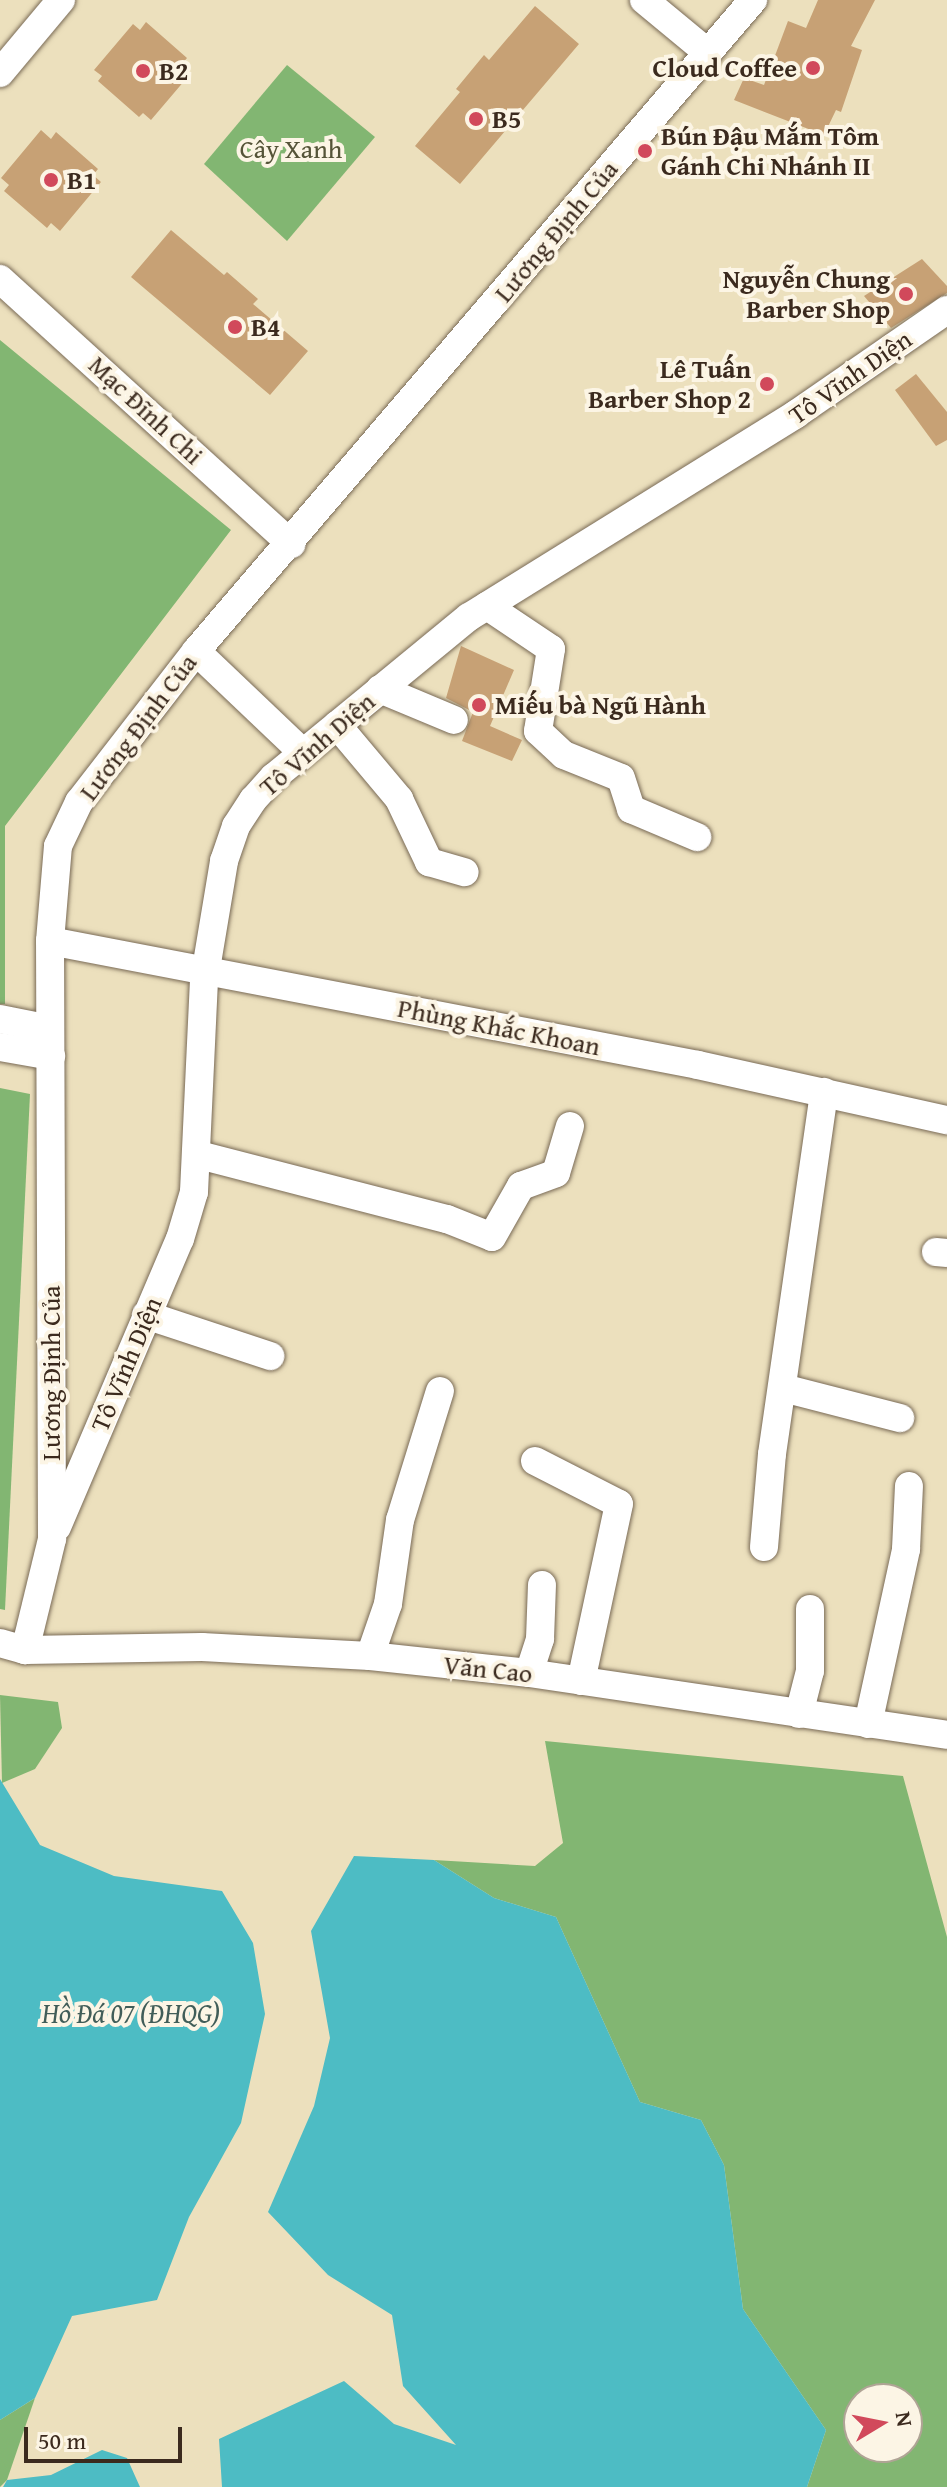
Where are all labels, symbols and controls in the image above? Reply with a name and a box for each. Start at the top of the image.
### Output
place label: Cloud Coffee [653,52,797,84]
place label: B2 [159,55,189,87]
marker: Cloud Coffee [804,59,822,77]
marker: B2 [134,62,152,80]
place label: B5 [492,103,522,135]
marker: B5 [467,110,485,128]
place label: Bún Đậu Mắm Tôm Gánh Chi Nhánh II [661,120,879,182]
park label: Cây Xanh [240,133,342,165]
marker: Bún Đậu Mắm Tôm Gánh Chi Nhánh II [636,142,654,160]
street label: Lương Định Của [488,154,624,308]
place label: B1 [67,164,97,196]
marker: B1 [42,171,60,189]
place label: Nguyễn Chung Barber Shop [723,263,890,324]
marker: Nguyễn Chung Barber Shop [897,285,915,303]
place label: B4 [251,311,281,343]
marker: B4 [226,318,244,336]
street label: Tô Vĩnh Diện [783,323,917,431]
street label: Mạc Đĩnh Chi [82,349,210,471]
place label: Lê Tuấn Barber Shop 2 [588,353,751,414]
marker: Lê Tuấn Barber Shop 2 [758,375,776,393]
street label: Lương Định Của [73,648,203,806]
street label: Tô Vĩnh Diện [253,685,381,803]
place label: Miếu bà Ngũ Hành [495,689,706,721]
marker: Miếu bà Ngũ Hành [470,696,488,714]
street label: Phùng Khắc Khoan [395,992,603,1062]
street label: Lương Định Của [35,1285,67,1461]
street label: Tô Vĩnh Diện [84,1292,168,1436]
street label: Văn Cao [442,1649,534,1689]
water label: Hồ Đá 07 (ĐHQG) [42,1996,220,2030]
north arrow [843,2383,923,2463]
text: N [888,2409,922,2429]
scale bar [28,2411,186,2461]
text: 50 m [38,2423,86,2458]

